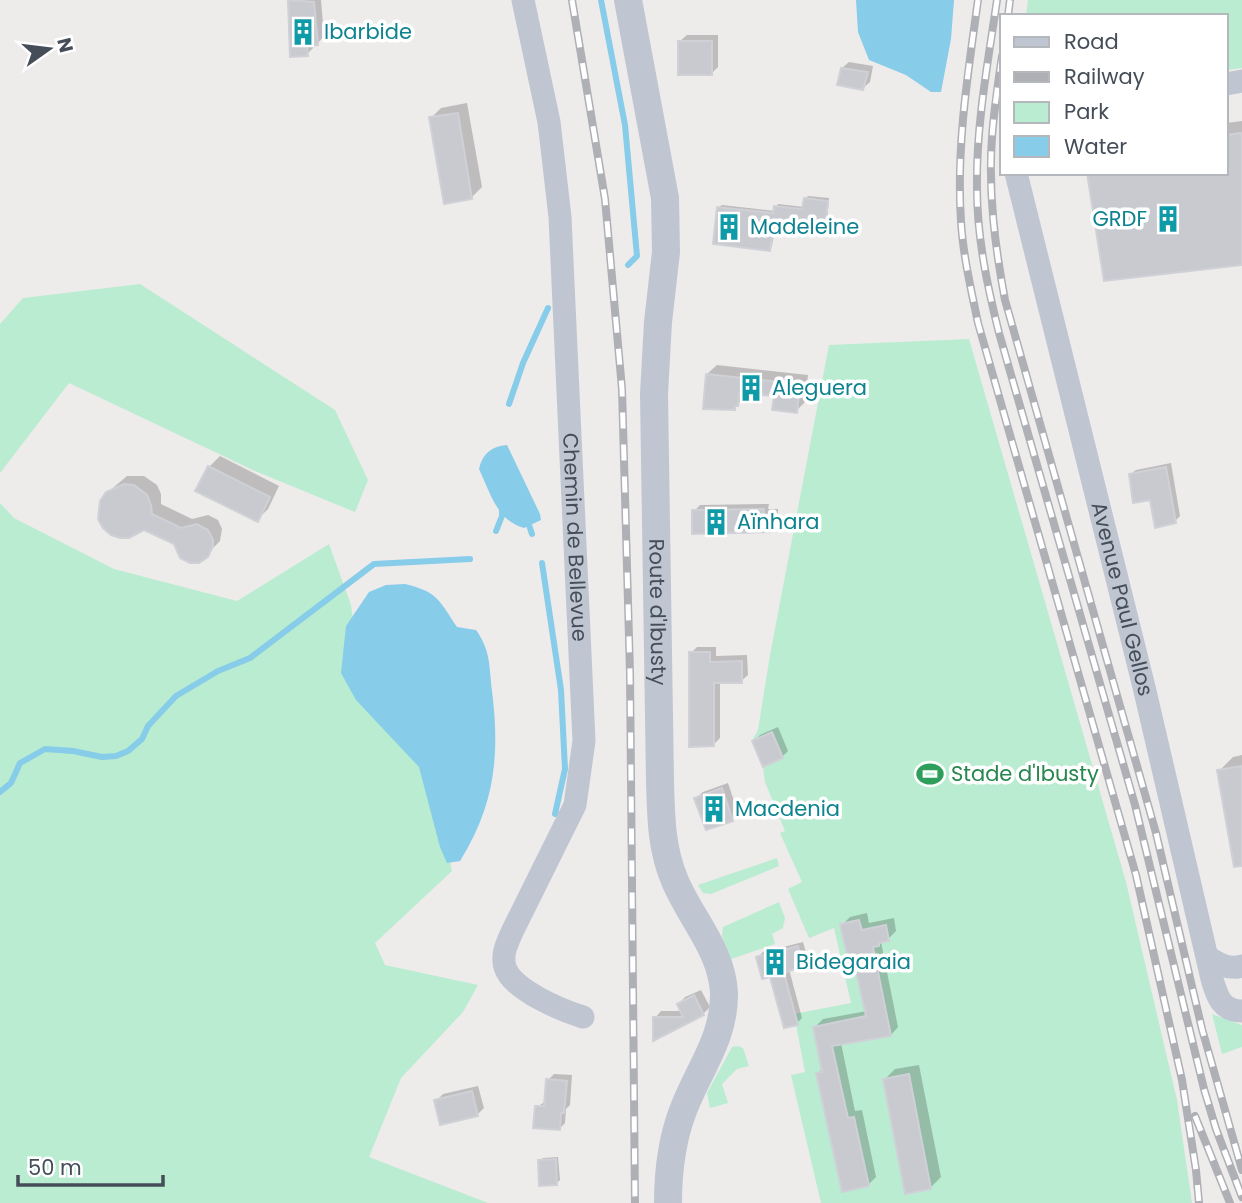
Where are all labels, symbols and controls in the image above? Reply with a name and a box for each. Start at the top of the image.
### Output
north arrow [14,14,84,84]
legend [1000,14,1228,175]
building icon: Ibarbide [288,17,318,47]
place label: Ibarbide [324,17,412,46]
text: Road [1064,27,1119,56]
text: N [50,35,80,55]
text: Railway [1064,62,1145,91]
text: Park [1064,97,1109,126]
text: Water [1064,132,1127,161]
place label: GRDF [1092,204,1147,233]
building icon: GRDF [1153,204,1183,234]
building icon: Madeleine [714,212,744,242]
place label: Madeleine [750,212,859,241]
building icon: Aleguera [736,373,766,403]
place label: Aleguera [772,373,867,402]
street label: Chemin de Bellevue [556,432,594,642]
street label: Avenue Paul Gellos [1084,499,1161,699]
building icon: Aïnhara [701,507,731,537]
place label: Aïnhara [737,507,819,536]
street label: Route d'Ibusty [642,538,674,686]
sports icon: Stade d'Ibusty [915,759,945,789]
place label: Stade d'Ibusty [951,759,1099,788]
building icon: Macdenia [699,794,729,824]
place label: Macdenia [735,794,840,823]
building icon: Bidegaraia [760,947,790,977]
place label: Bidegaraia [796,947,911,976]
scale bar [18,1144,163,1188]
text: 50 m [28,1153,82,1182]

